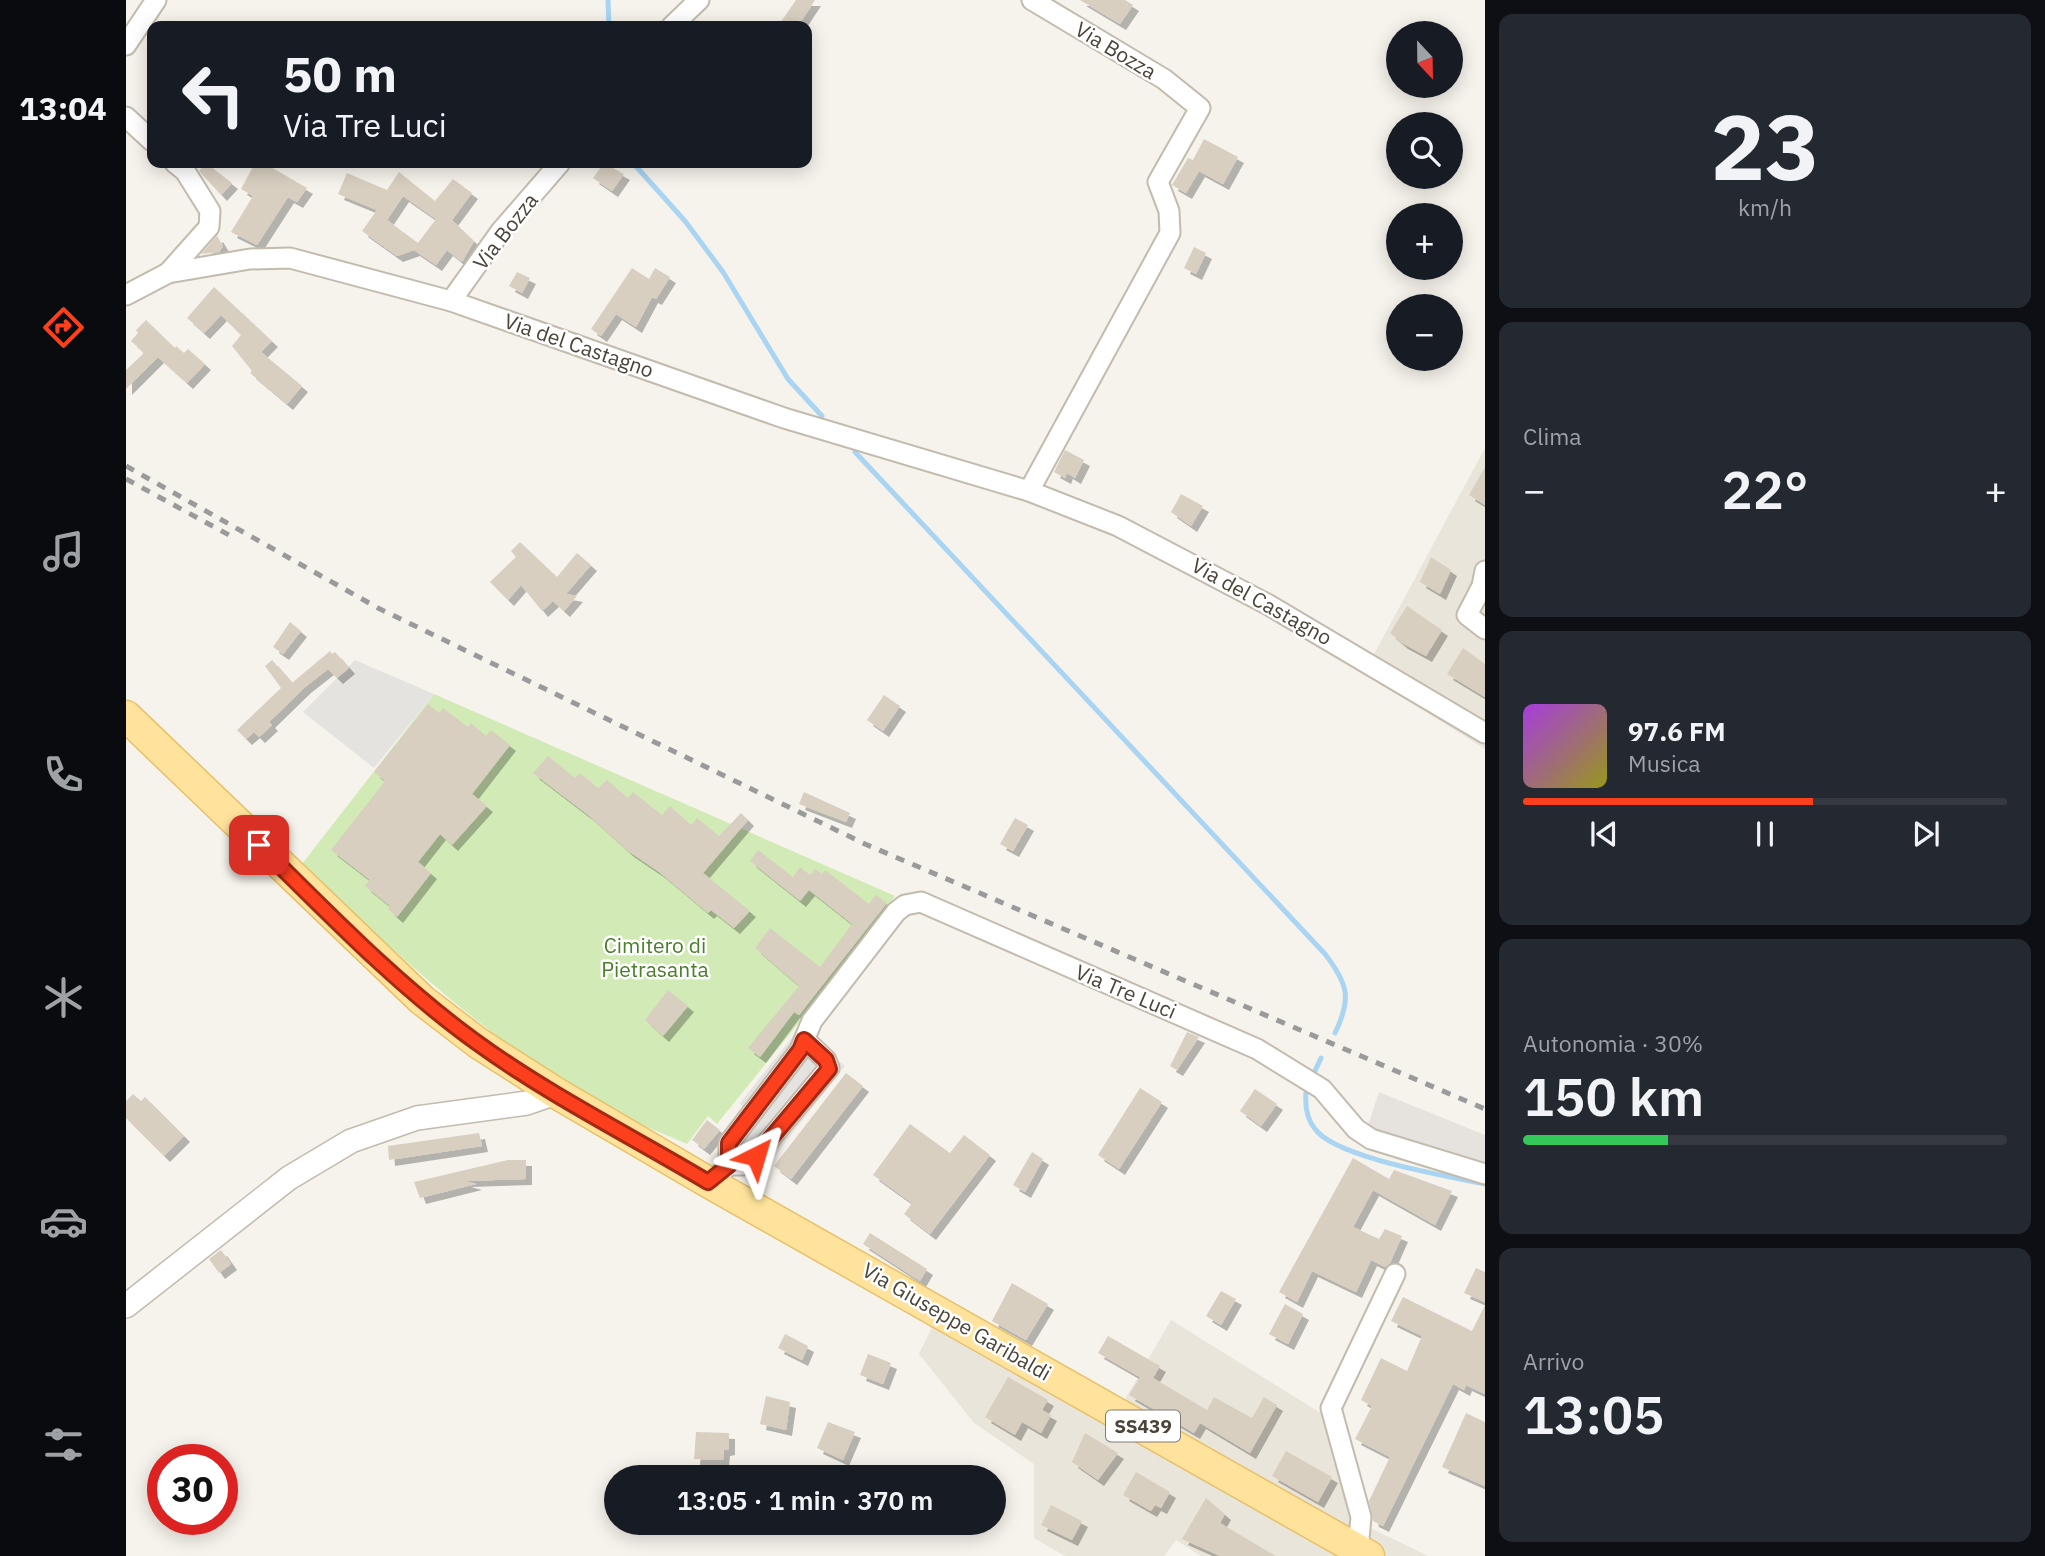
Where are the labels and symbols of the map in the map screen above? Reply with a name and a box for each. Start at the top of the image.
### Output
street label: Via Bozza [1070,15,1162,85]
north arrow [1386,21,1463,98]
street label: Via Bozza [466,187,544,275]
street label: Via del Castagno [501,306,657,384]
street label: Via del Castagno [1187,551,1337,651]
pin [229,815,289,875]
park label: Cimitero di Pietrasanta [601,931,709,983]
street label: Via Tre Luci [1071,957,1181,1025]
position arrow [719,1119,793,1193]
street label: Via Giuseppe Garibaldi [857,1255,1057,1387]
road number: SS439 [1106,1410,1180,1442]
speed limit sign: 30 [147,1444,238,1535]

